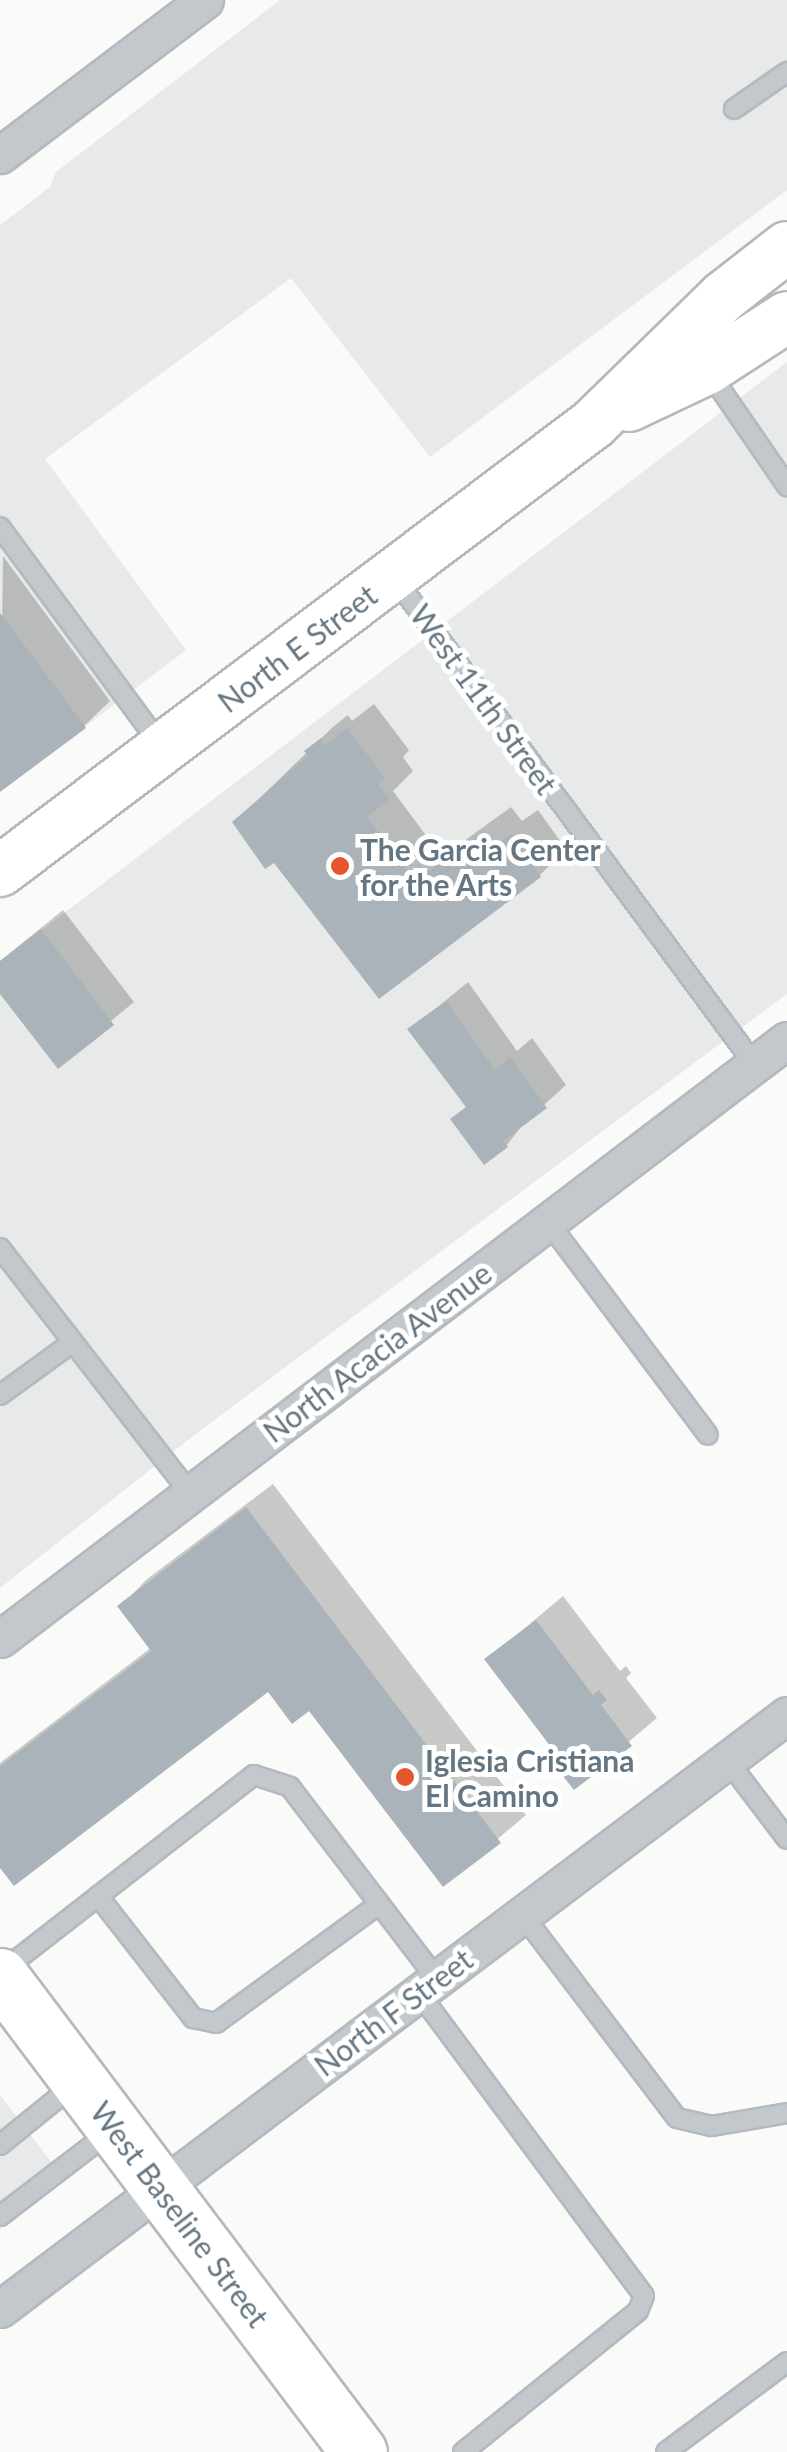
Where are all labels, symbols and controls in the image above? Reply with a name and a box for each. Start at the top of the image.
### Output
street label: North E Street [210,577,384,719]
street label: West 11th Street [403,597,565,801]
place label: The Garcia Center for the Arts [360,831,601,902]
marker: The Garcia Center for the Arts [329,855,351,877]
street label: North Acacia Avenue [255,1254,499,1450]
place label: Iglesia Cristiana El Camino [425,1742,635,1812]
marker: Iglesia Cristiana El Camino [394,1766,416,1788]
street label: North F Street [307,1941,479,2083]
street label: West Baseline Street [83,2094,277,2334]

